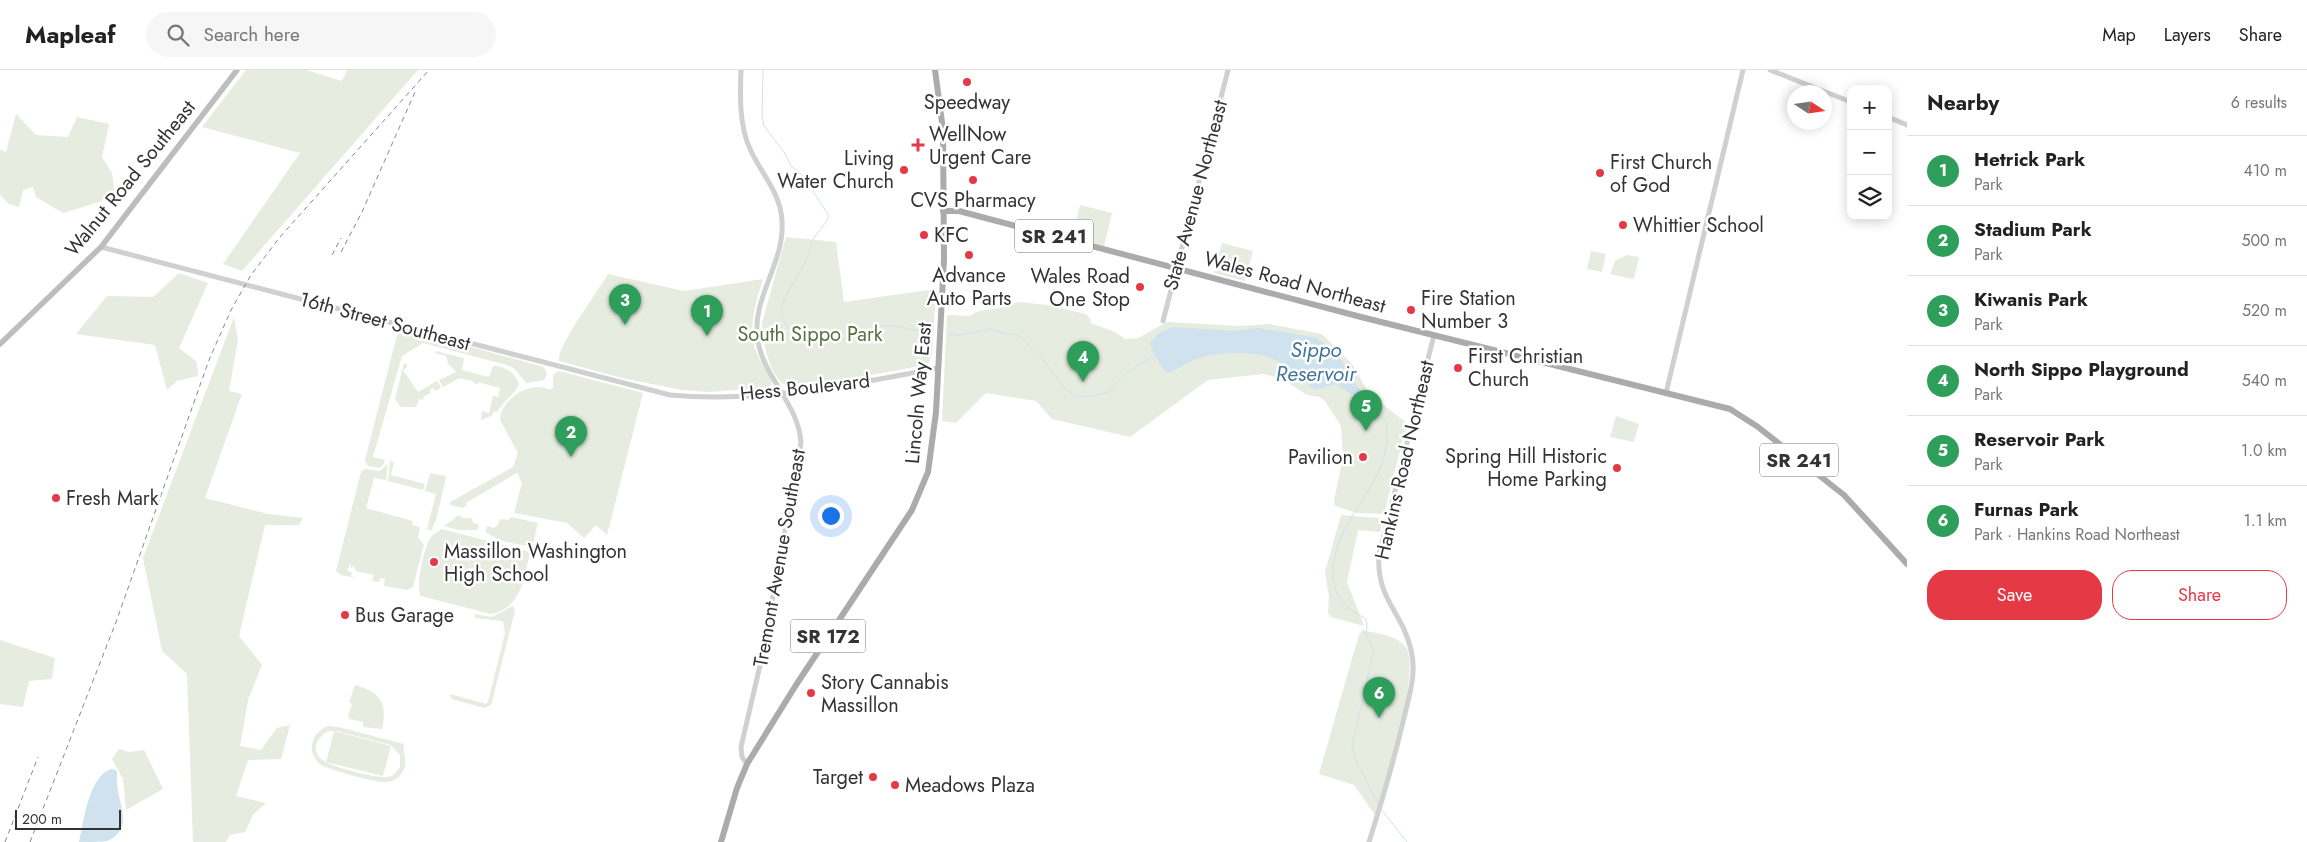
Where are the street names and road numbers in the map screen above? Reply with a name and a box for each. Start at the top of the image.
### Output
street label: Walnut Road Southeast [58,94,203,263]
street label: State Avenue Northeast [1156,96,1235,294]
road number: SR 241 [1015,220,1093,252]
street label: Wales Road Northeast [1201,244,1389,321]
street label: 16th Street Southeast [296,285,474,358]
street label: Lincoln Way East [898,321,939,465]
street label: Hankins Road Northeast [1367,358,1442,563]
street label: Hess Boulevard [739,366,872,409]
road number: SR 241 [1760,444,1838,476]
street label: Tremont Avenue Southeast [746,446,813,669]
road number: SR 172 [790,620,866,652]

